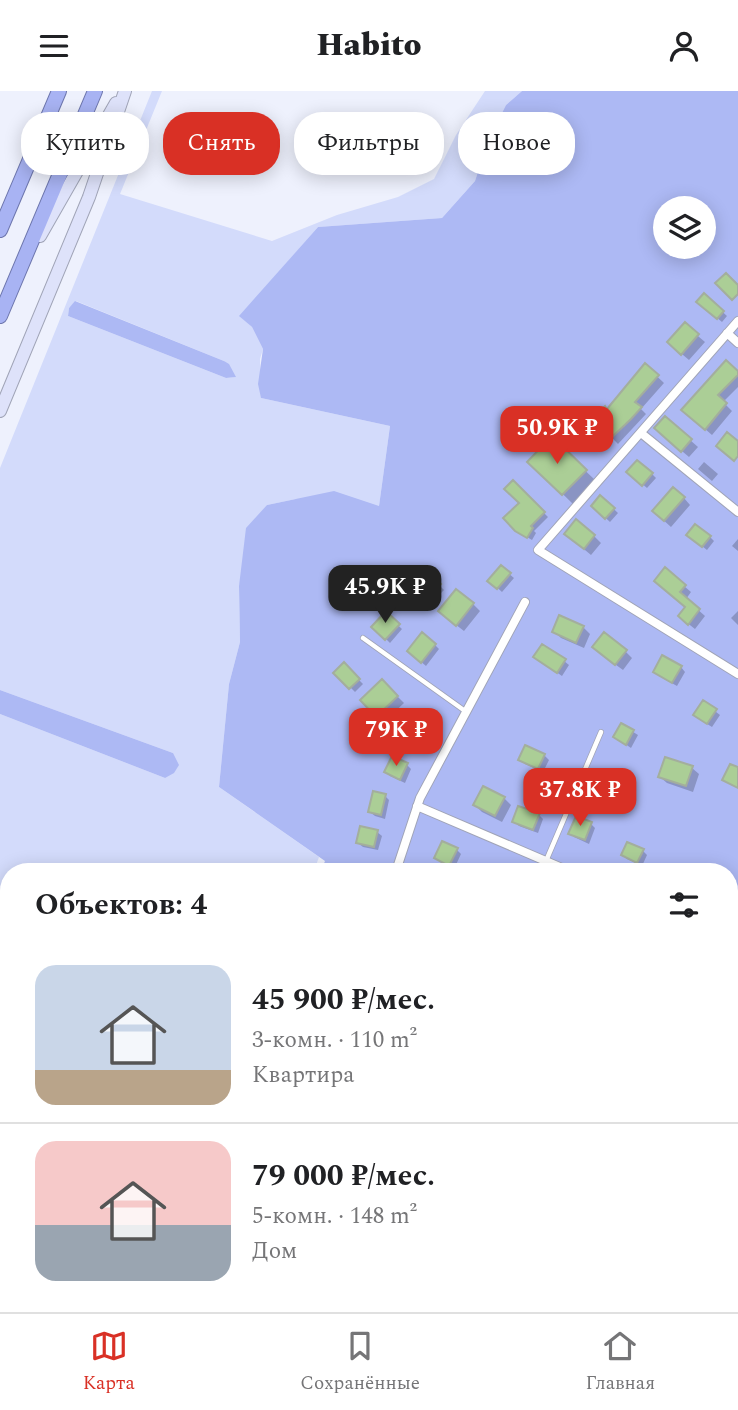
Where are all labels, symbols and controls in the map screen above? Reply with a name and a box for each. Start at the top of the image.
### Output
text: Habito [317,21,421,70]
icon: menu [35,27,73,65]
icon: person [665,27,703,65]
chip: Купить [21,112,149,175]
chip: Снять [163,112,280,175]
chip: Фильтры [294,112,444,175]
chip: Новое [458,112,575,175]
map controls [653,196,716,259]
button: layers [653,196,716,259]
pin: 50.9K ₽ [492,407,622,466]
text: 50.9K ₽ [516,411,598,446]
pin: 45.9K ₽ [320,566,450,625]
text: 45.9K ₽ [344,570,426,605]
pin: 79K ₽ [347,709,445,768]
text: 79K ₽ [365,713,427,748]
pin: 37.8K ₽ [515,769,645,828]
text: 37.8K ₽ [539,773,621,808]
text: Объектов: 4 [35,882,207,928]
icon: filters [665,886,703,924]
text: 45 900 ₽/мес. [252,977,435,1023]
icon: home [91,993,175,1077]
text: 3-комн. · 110 m² [252,1023,417,1058]
text: Квартира [252,1058,355,1093]
text: 79 000 ₽/мес. [252,1153,435,1199]
icon: home [91,1169,175,1253]
text: 5-комн. · 148 m² [252,1199,417,1234]
text: Дом [252,1234,297,1269]
tab: Карта [83,1327,135,1398]
tab: Сохранённые [300,1327,420,1398]
tab: Главная [585,1327,655,1398]

